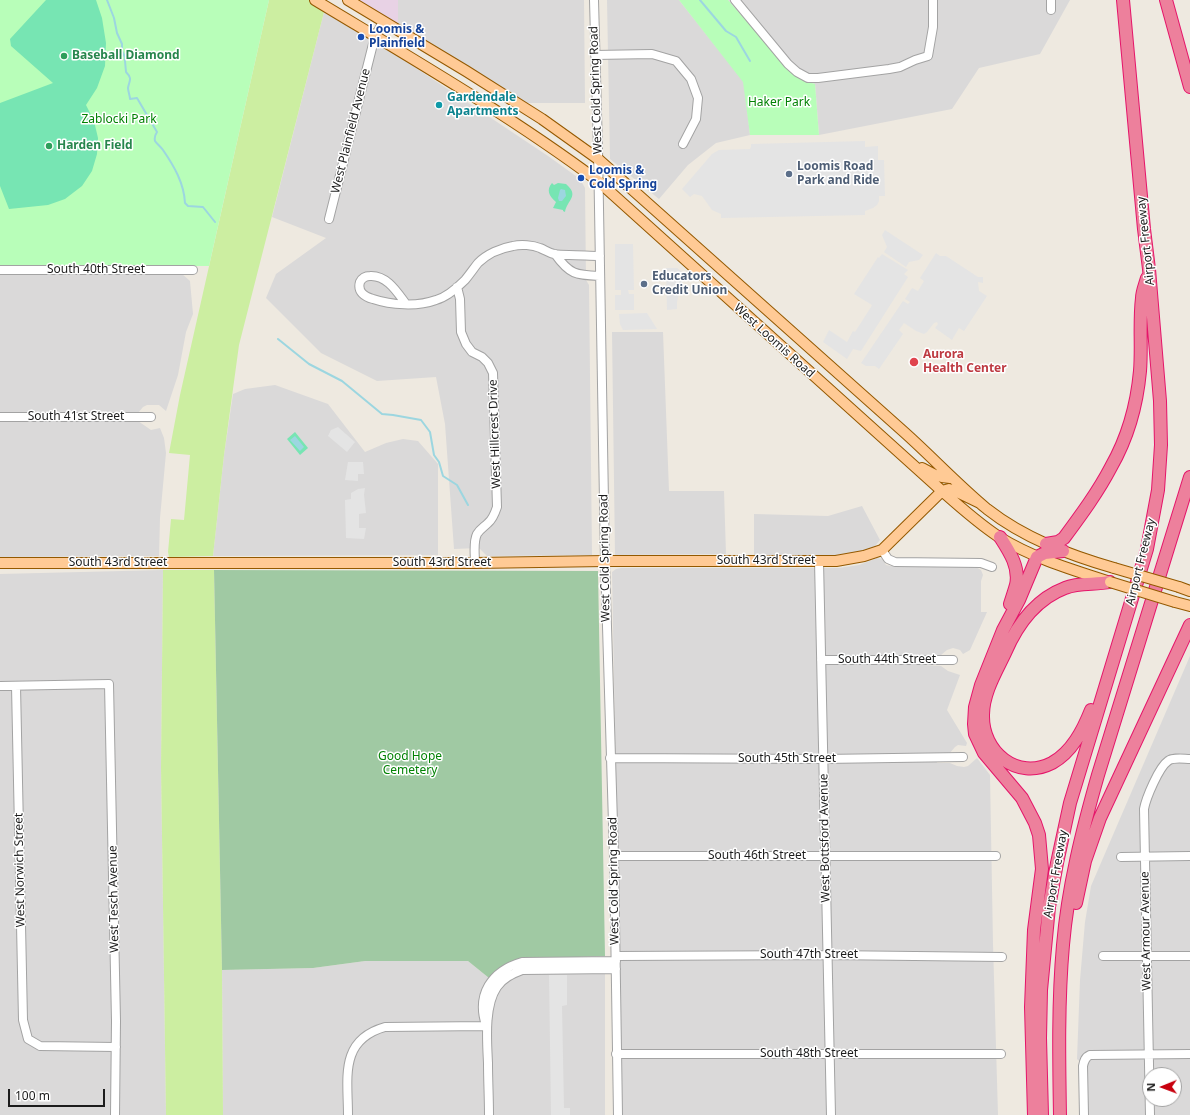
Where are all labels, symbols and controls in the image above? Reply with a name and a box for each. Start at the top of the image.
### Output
place label: Loomis & Plainfield [369,23,425,51]
street label: West Cold Spring Road [587,26,605,154]
marker: Loomis & Plainfield [356,32,366,42]
place label: Baseball Diamond [72,49,180,63]
marker: Baseball Diamond [59,51,69,61]
street label: West Plainfield Avenue [329,67,373,195]
place label: Gardendale Apartments [447,91,519,119]
park label: Haker Park [748,96,810,110]
marker: Gardendale Apartments [434,100,444,110]
park label: Zablocki Park [81,113,157,127]
place label: Harden Field [57,139,133,153]
marker: Harden Field [44,141,54,151]
place label: Loomis Road Park and Ride [797,160,879,188]
place label: Loomis & Cold Spring [589,164,657,192]
marker: Loomis Road Park and Ride [784,169,794,179]
marker: Loomis & Cold Spring [576,173,586,183]
street label: Airport Freeway [1134,196,1158,286]
street label: South 40th Street [47,263,145,277]
place label: Educators Credit Union [652,270,727,298]
marker: Educators Credit Union [639,279,649,289]
street label: West Loomis Road [731,301,817,381]
place label: Aurora Health Center [923,348,1007,376]
marker: Aurora Health Center [908,356,920,368]
street label: West Hillcrest Drive [486,379,504,489]
street label: South 41st Street [28,410,124,424]
street label: West Cold Spring Road [597,494,613,622]
street label: Airport Freeway [1123,517,1159,607]
street label: South 43rd Street [717,554,815,568]
street label: South 43rd Street [69,556,167,570]
street label: South 43rd Street [393,556,491,570]
street label: South 44th Street [838,653,936,667]
park label: Good Hope Cemetery [378,750,442,778]
street label: South 45th Street [738,752,836,766]
street label: West Bottsford Avenue [817,773,833,903]
street label: West Norwich Street [12,813,28,927]
street label: West Cold Spring Road [606,817,622,945]
street label: Airport Freeway [1041,829,1071,919]
street label: West Tesch Avenue [106,845,122,953]
street label: South 46th Street [708,849,806,863]
street label: West Armour Avenue [1138,871,1154,991]
street label: South 47th Street [760,948,858,962]
street label: South 48th Street [760,1047,858,1061]
north arrow [1142,1067,1182,1107]
scale bar [10,1081,107,1107]
text: N [1143,1083,1158,1092]
text: 100 m [15,1087,50,1104]

